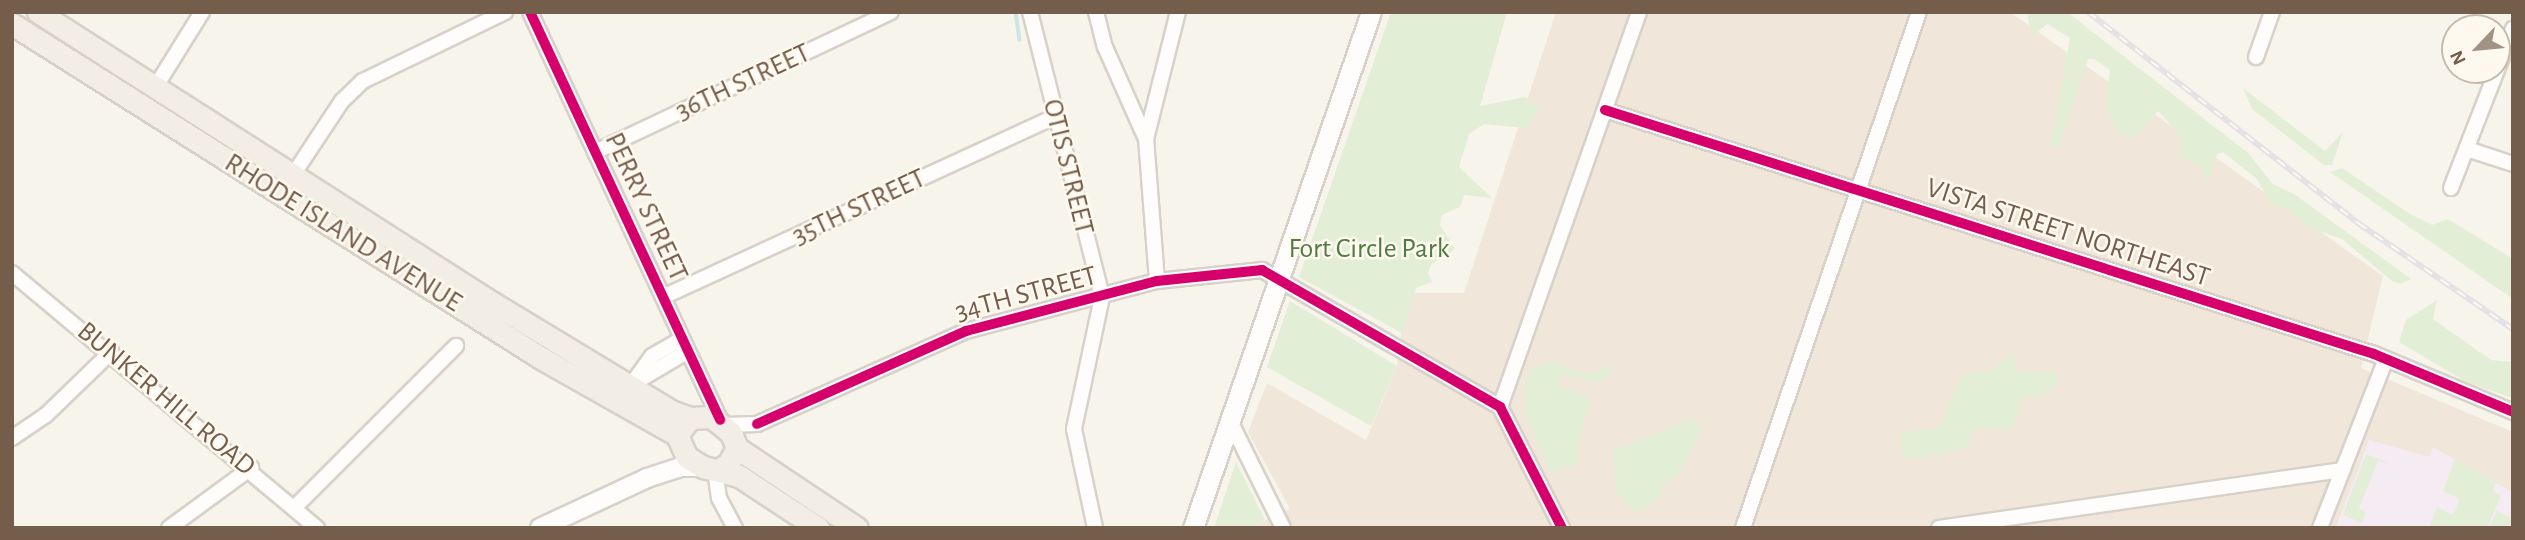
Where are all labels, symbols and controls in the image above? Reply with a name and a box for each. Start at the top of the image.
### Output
north arrow [2441,14,2511,84]
street label: 36TH STREET [670,36,816,128]
text: N [2447,47,2470,68]
street label: OTIS STREET [1035,96,1101,238]
street label: PERRY STREET [597,127,695,287]
street label: RHODE ISLAND AVENUE [218,146,468,320]
street label: 35TH STREET [787,161,931,253]
street label: VISTA STREET NORTHEAST [1922,171,2214,295]
park label: Fort Circle Park [1288,232,1450,266]
street label: 34TH STREET [952,259,1100,329]
street label: BUNKER HILL ROAD [70,315,262,483]

